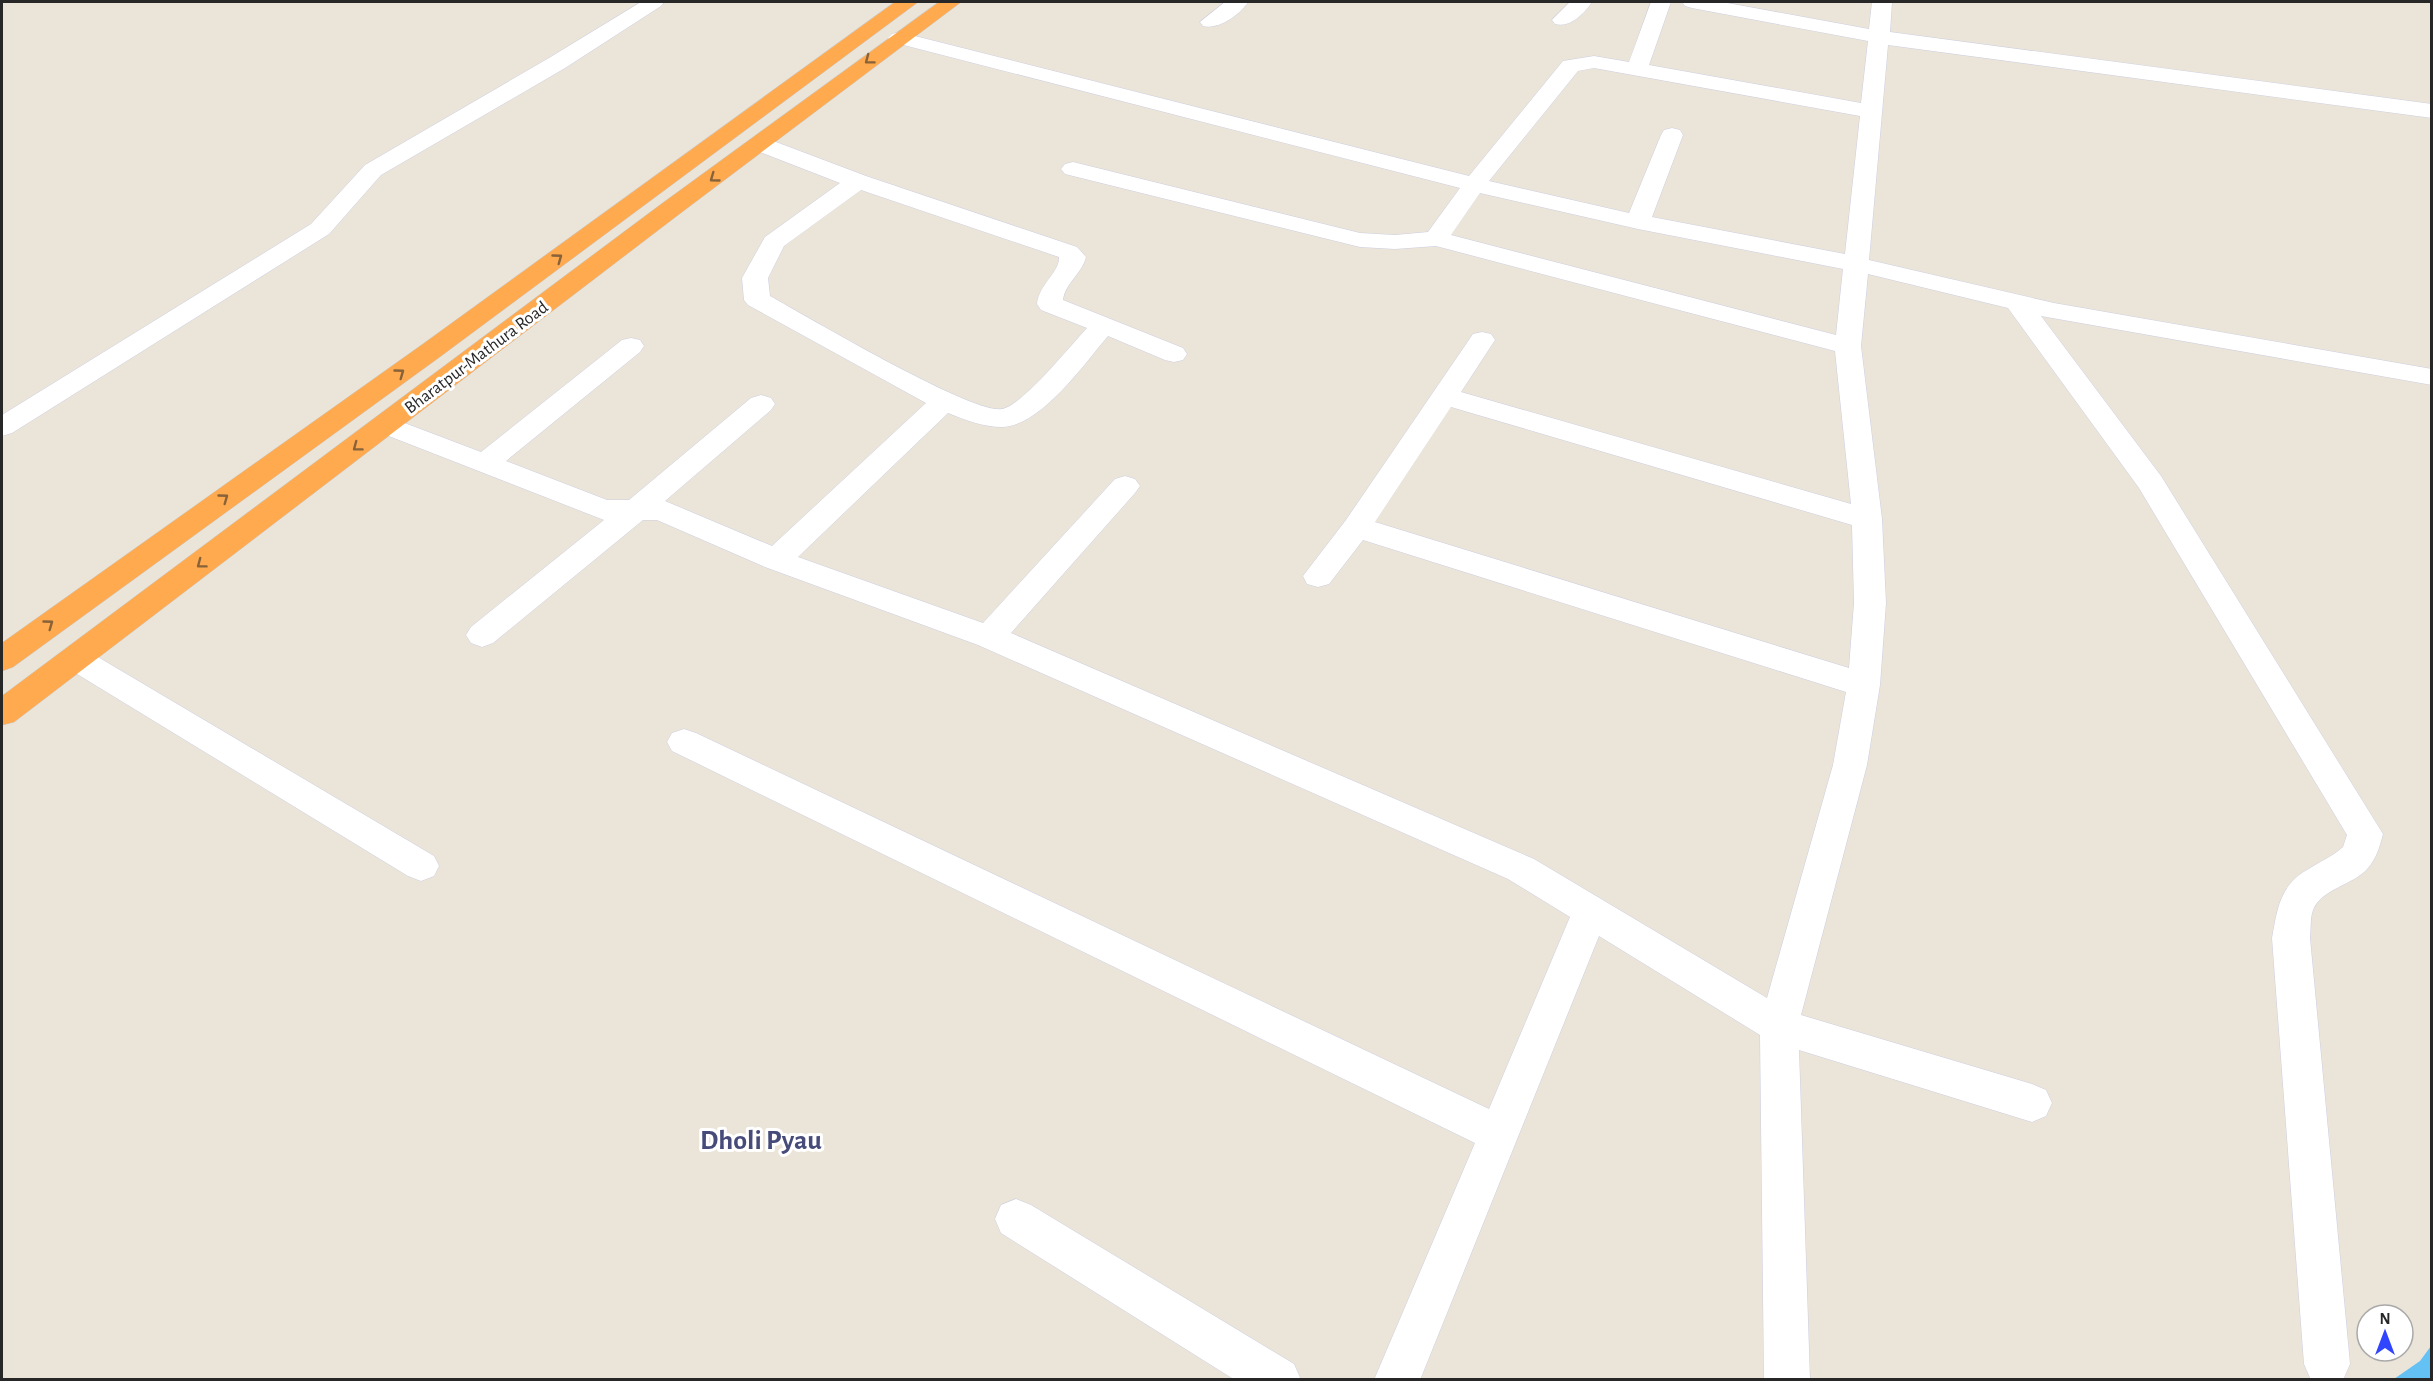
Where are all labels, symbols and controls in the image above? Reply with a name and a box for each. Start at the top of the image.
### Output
one-way arrow [865,53,876,64]
one-way arrow [709,170,720,181]
one-way arrow [551,254,562,265]
street label: Bharatpur-Mathura Road [402,298,552,417]
one-way arrow [393,369,404,380]
one-way arrow [353,440,364,451]
one-way arrow [218,494,229,505]
one-way arrow [197,556,208,567]
one-way arrow [42,620,53,631]
district label: Dholi Pyau [700,1127,822,1155]
north arrow [2355,1303,2415,1363]
text: N [2379,1311,2391,1327]

